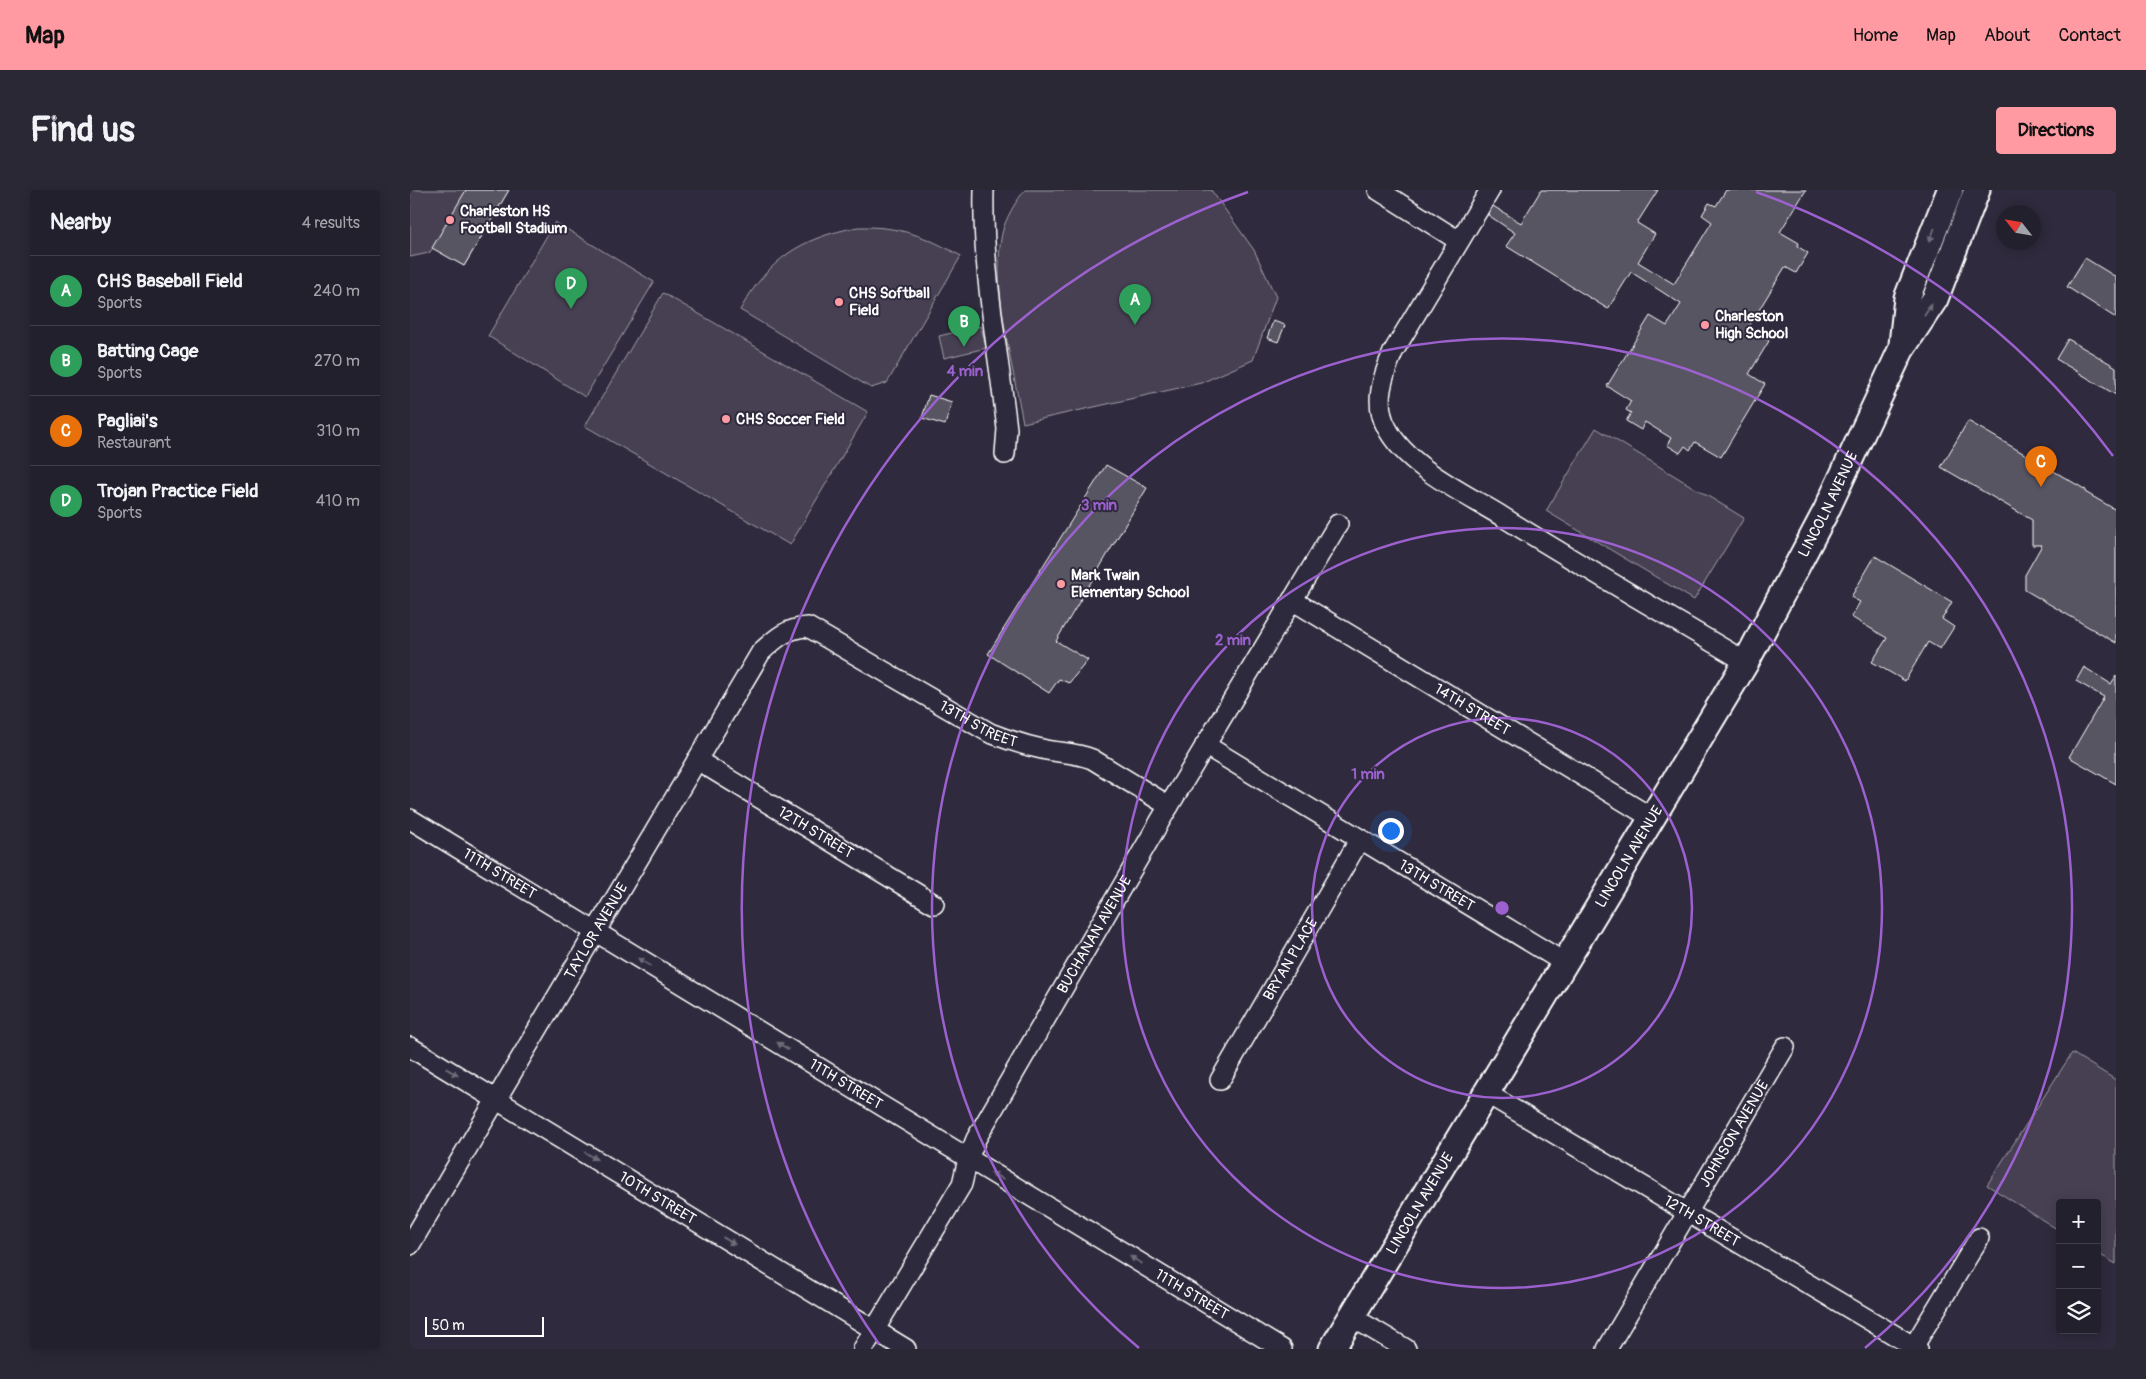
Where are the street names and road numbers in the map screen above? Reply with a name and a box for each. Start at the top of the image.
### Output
street label: LINCOLN AVENUE [1794,448,1863,561]
street label: 14TH STREET [1431,679,1514,740]
street label: 13TH STREET [936,697,1019,752]
street label: 12TH STREET [774,802,857,863]
street label: LINCOLN AVENUE [1591,802,1667,911]
street label: 11TH STREET [459,844,540,904]
street label: 13TH STREET [1395,856,1478,916]
street label: BUCHANAN AVENUE [1053,872,1136,997]
street label: TAYLOR AVENUE [560,879,632,983]
street label: BRYAN PLACE [1259,914,1322,1004]
street label: 11TH STREET [805,1055,886,1114]
street label: JOHNSON AVENUE [1696,1077,1773,1191]
street label: LINCOLN AVENUE [1382,1149,1458,1258]
street label: 10TH STREET [615,1168,700,1229]
street label: 12TH STREET [1660,1192,1743,1251]
street label: 11TH STREET [1151,1265,1232,1324]

